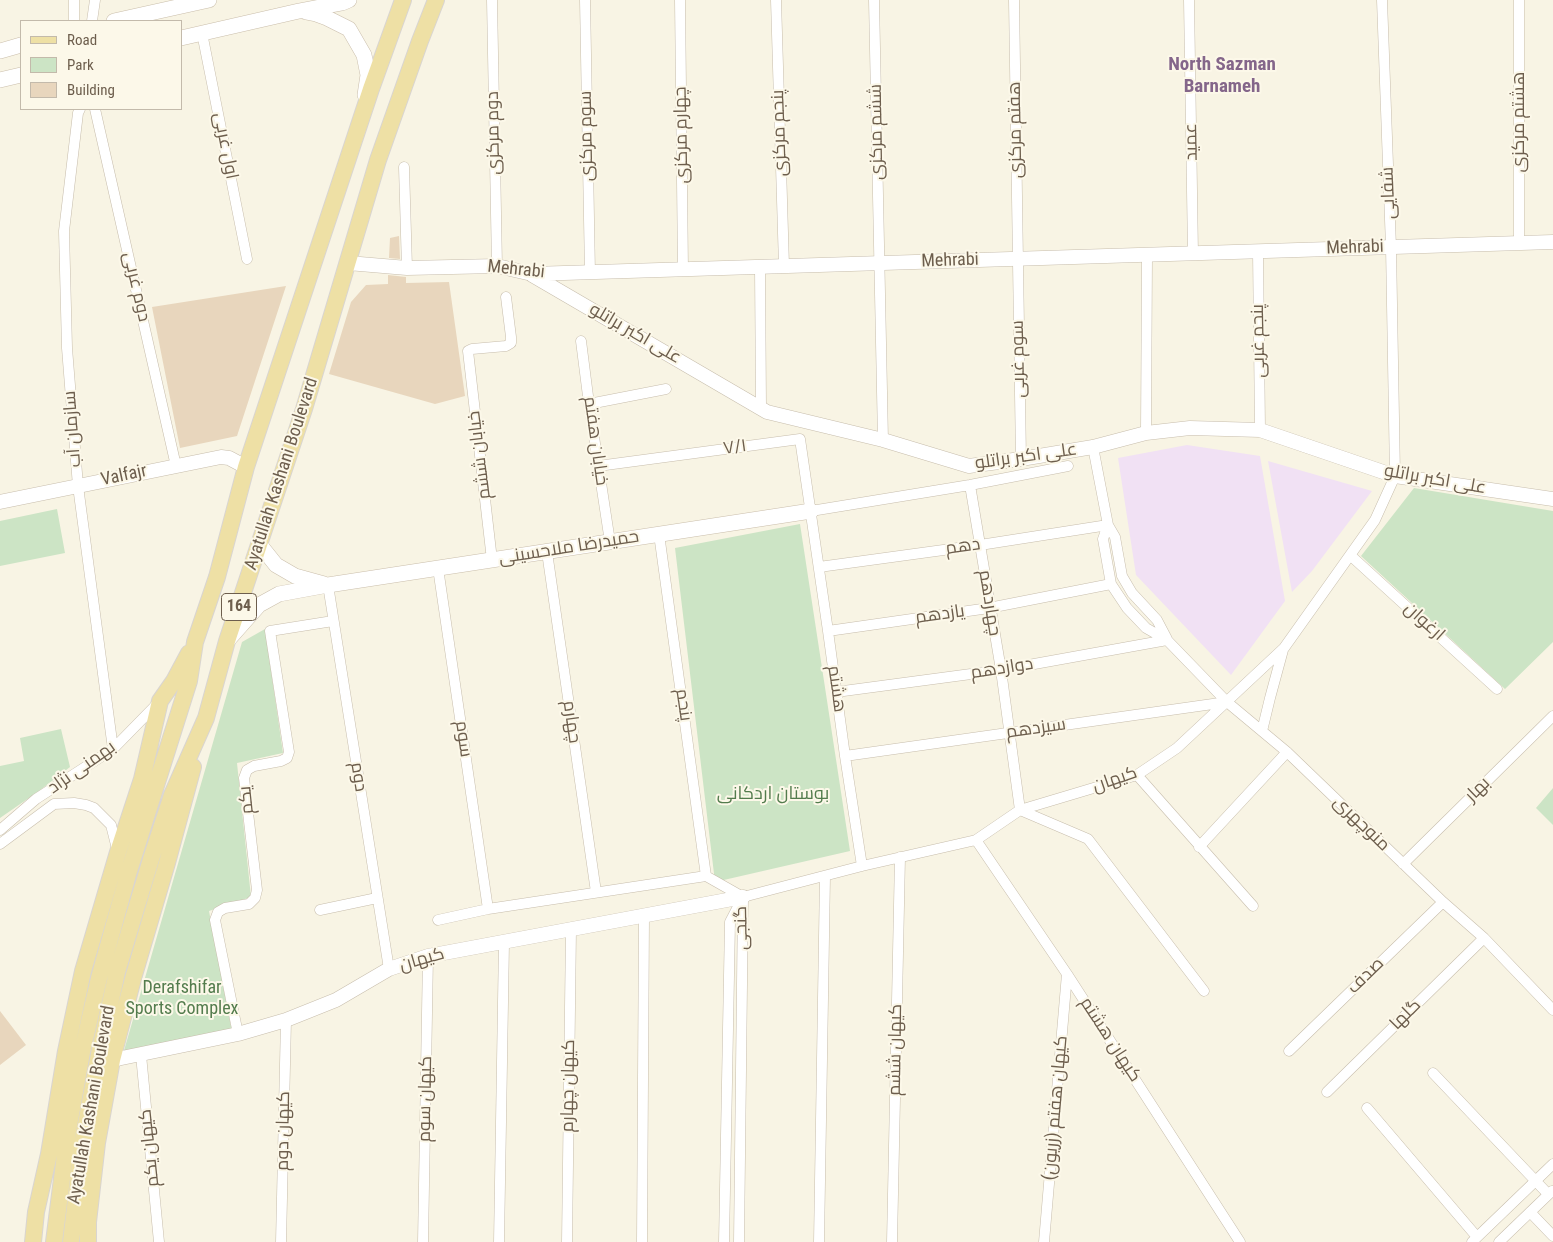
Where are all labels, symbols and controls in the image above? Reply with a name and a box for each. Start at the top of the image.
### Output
legend [20,20,182,110]
text: Road [67,31,97,49]
district label: North Sazman Barnameh [1168,54,1276,98]
text: Park [67,56,94,74]
street label: هشتم مرکزی [1508,72,1530,172]
text: Building [67,81,115,99]
street label: هفتم مرکزی [1004,81,1028,179]
street label: ششم مرکزی [865,84,889,180]
street label: چهارم مرکزی [670,86,694,184]
street label: پنجم مرکزی [768,89,792,177]
street label: دوم مرکزی [482,91,506,175]
street label: سوم مرکزی [575,91,599,181]
street label: اول غربی [208,111,242,181]
street label: عمید [1181,123,1203,161]
street label: شفایی [1377,166,1401,220]
street label: Mehrabi [1326,236,1384,260]
street label: Mehrabi [921,249,979,273]
street label: دوم غربی [118,250,154,324]
street label: Mehrabi [486,256,546,284]
street label: علی اکبر براتلو [585,299,685,369]
street label: پنجم غربی [1248,304,1270,378]
street label: سوم غربی [1008,320,1030,398]
street label: Ayatullah Kashani Boulevard [241,375,323,573]
street label: سازمان آب [60,390,86,468]
street label: خیابان هفتم [578,395,612,487]
street label: خیابان ششم [464,409,496,501]
street label: ۷/۱ [722,436,748,460]
street label: علی اکبر براتلو [974,439,1078,475]
street label: علی اکبر براتلو [1382,460,1488,500]
street label: Valfajr [99,461,149,491]
street label: حمیدرضا ملاحسینی [497,526,641,570]
street label: دهم [944,534,982,560]
street label: چهاردهم [973,568,1005,638]
road number: 164 [222,594,256,620]
street label: ارغوان [1399,598,1449,646]
street label: یازدهم [914,601,966,629]
street label: دوازدهم [969,653,1035,685]
street label: هشتم [822,664,850,714]
street label: پنجم [670,687,696,723]
street label: چهارم [557,699,585,745]
street label: سیزدهم [1005,714,1067,744]
street label: سوم [450,719,476,759]
street label: بهمنی نژاد [44,737,120,799]
street label: دوم [345,761,371,793]
street label: کیهان [1090,762,1140,798]
street label: بهار [1461,773,1495,807]
park label: بوستان اردکانی [717,783,829,805]
street label: یکم [235,785,259,815]
street label: منوچهری [1328,792,1394,856]
street label: گنجی [731,906,753,950]
street label: کیهان [397,943,447,977]
street label: صدف [1343,953,1389,999]
park label: Derafshifar Sports Complex [126,977,238,1020]
street label: کیهان هشتم [1075,994,1145,1086]
street label: گلها [1386,995,1426,1035]
street label: Ayatullah Kashani Boulevard [64,1004,120,1206]
street label: کیهان ششم [884,1004,908,1096]
street label: کیهان هفتم (زریون) [1039,1035,1073,1181]
street label: کیهان چهارم [557,1039,581,1133]
street label: کیهان سوم [414,1056,438,1142]
street label: کیهان دوم [273,1091,295,1171]
street label: کیهان یکم [135,1108,165,1188]

